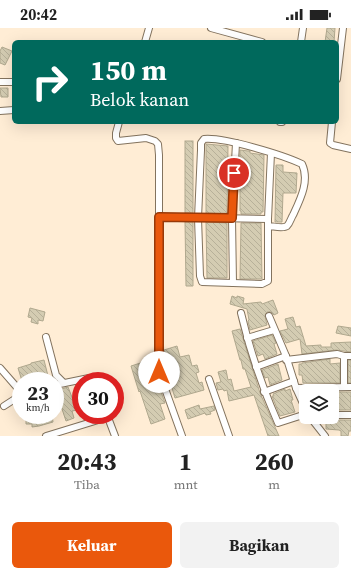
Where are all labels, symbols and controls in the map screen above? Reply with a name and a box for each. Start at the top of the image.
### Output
text: 20:42 [20,4,57,25]
text: 150 m [90,51,167,89]
icon: right [24,56,76,108]
text: Belok kanan [90,87,189,112]
pin [217,156,251,190]
icon: arrive [223,162,245,184]
position arrow [138,351,180,393]
speed limit sign: 30 [72,372,124,424]
text: 23 [27,379,49,407]
map controls [299,384,339,424]
button: layers [299,384,339,424]
text: km/h [26,401,50,414]
text: 20:43 [57,445,116,478]
text: 1 [179,445,192,478]
text: 260 [255,445,294,478]
text: Tiba [74,476,100,493]
text: mnt [174,476,197,493]
text: m [268,476,280,493]
button: Keluar [12,522,172,568]
button: Bagikan [180,522,339,568]

